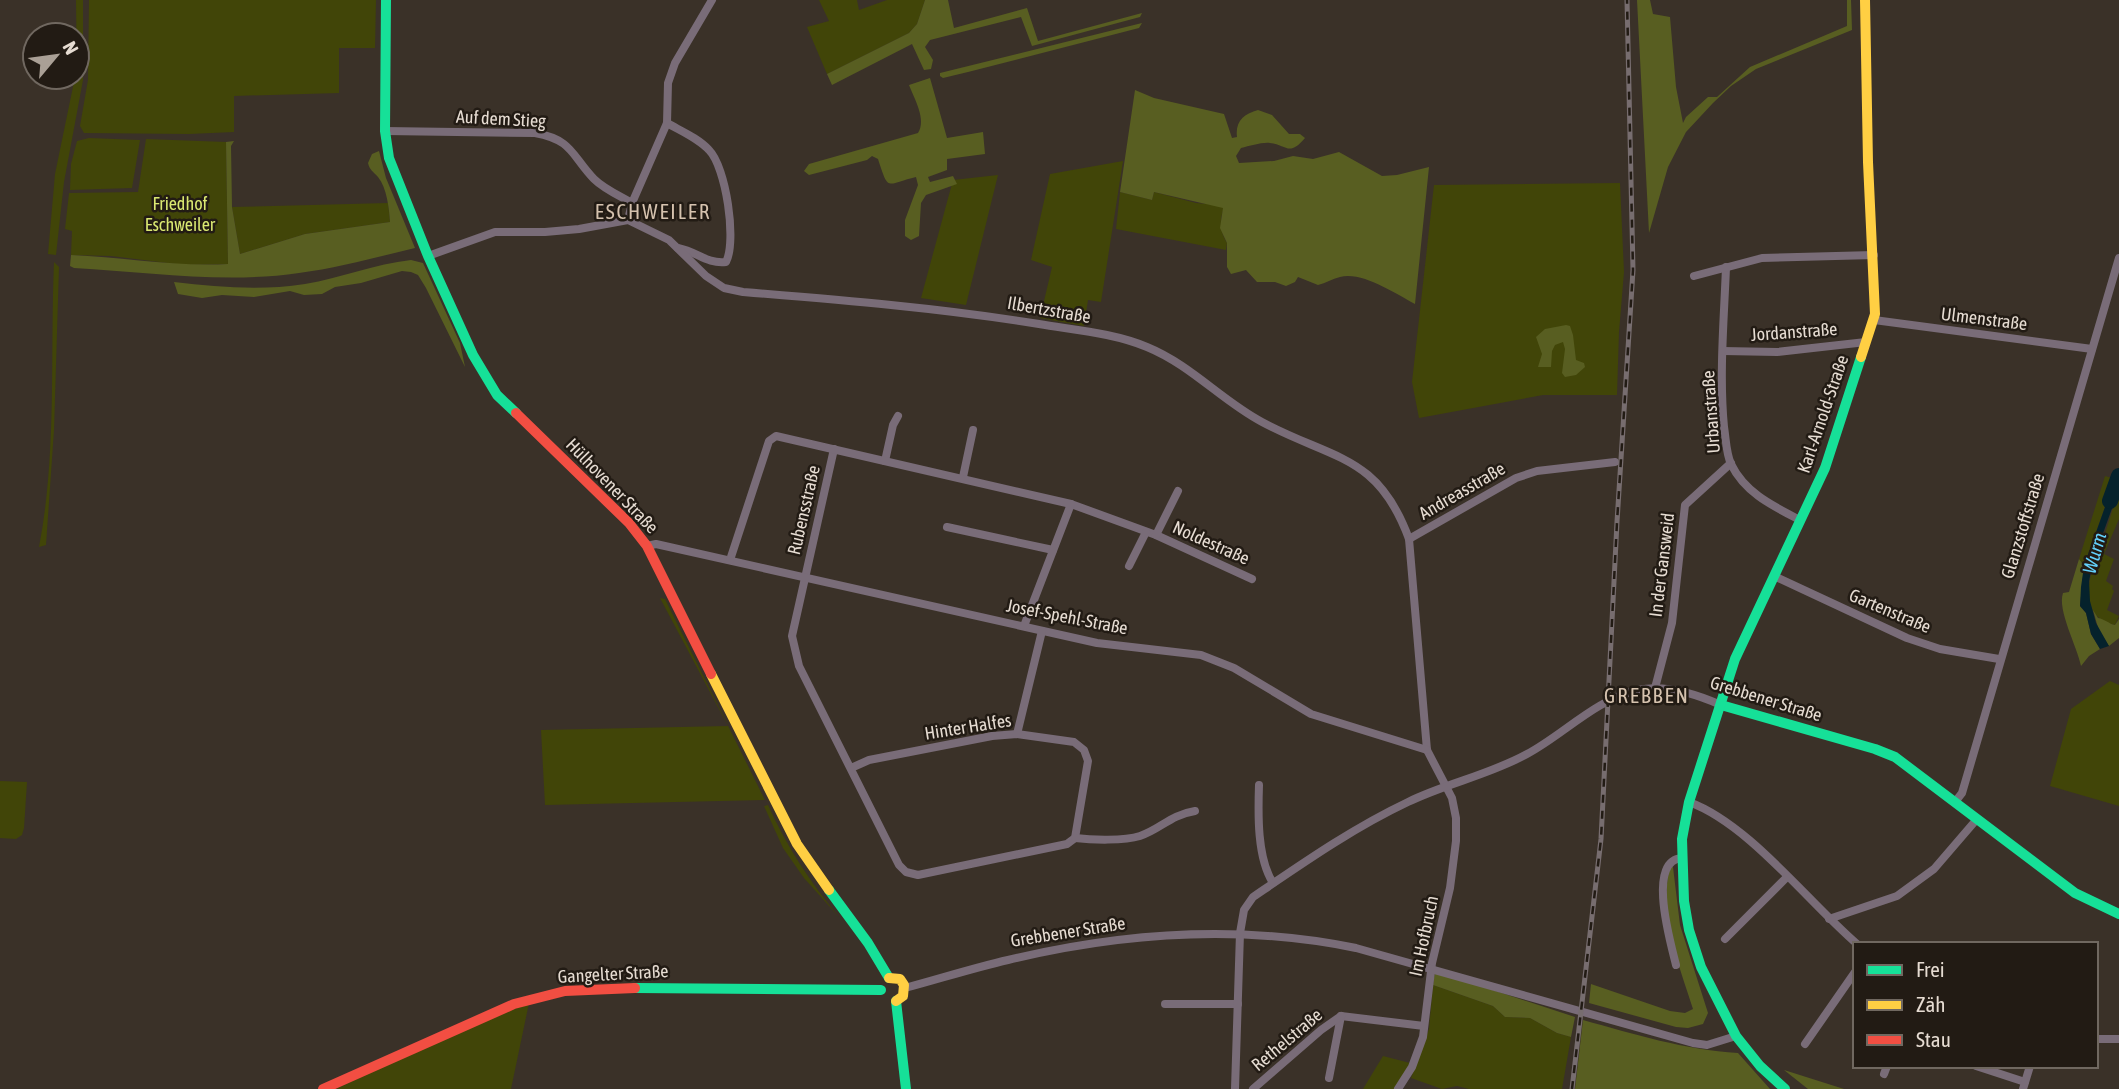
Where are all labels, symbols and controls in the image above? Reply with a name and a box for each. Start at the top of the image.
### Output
north arrow [21,21,91,91]
text: N [59,38,83,58]
street label: Auf dem Stieg [456,106,547,131]
park label: Friedhof Eschweiler [145,193,216,235]
district label: ESCHWEILER [595,199,711,223]
street label: Ilbertzstraße [1006,292,1092,327]
street label: Ulmenstraße [1940,303,2028,334]
street label: Jordanstraße [1750,318,1838,345]
street label: Karl-Arnold-Straße [1793,352,1852,475]
street label: Urbanstraße [1697,370,1724,454]
street label: Hülhovener Straße [562,434,663,537]
street label: Andreasstraße [1415,458,1508,524]
street label: Rubensstraße [783,463,824,557]
street label: Glanzstoffstraße [1997,471,2048,581]
street label: In der Gansweid [1645,512,1678,618]
street label: Noldestraße [1170,516,1253,569]
water label: Wurm [2078,529,2110,576]
street label: Gartenstraße [1846,584,1934,637]
street label: Josef-Spehl-Straße [1005,594,1130,639]
street label: Grebbener Straße [1708,672,1825,725]
district label: GREBBEN [1604,683,1690,707]
street label: Hinter Halfes [923,709,1013,744]
street label: Im Hofbruch [1405,894,1442,978]
street label: Grebbener Straße [1009,912,1127,951]
legend [1853,942,2098,1068]
text: Frei [1916,957,1945,981]
street label: Gangelter Straße [557,960,669,987]
text: Zäh [1916,992,1945,1016]
street label: Rethelstraße [1247,1004,1326,1075]
text: Stau [1916,1027,1951,1051]

